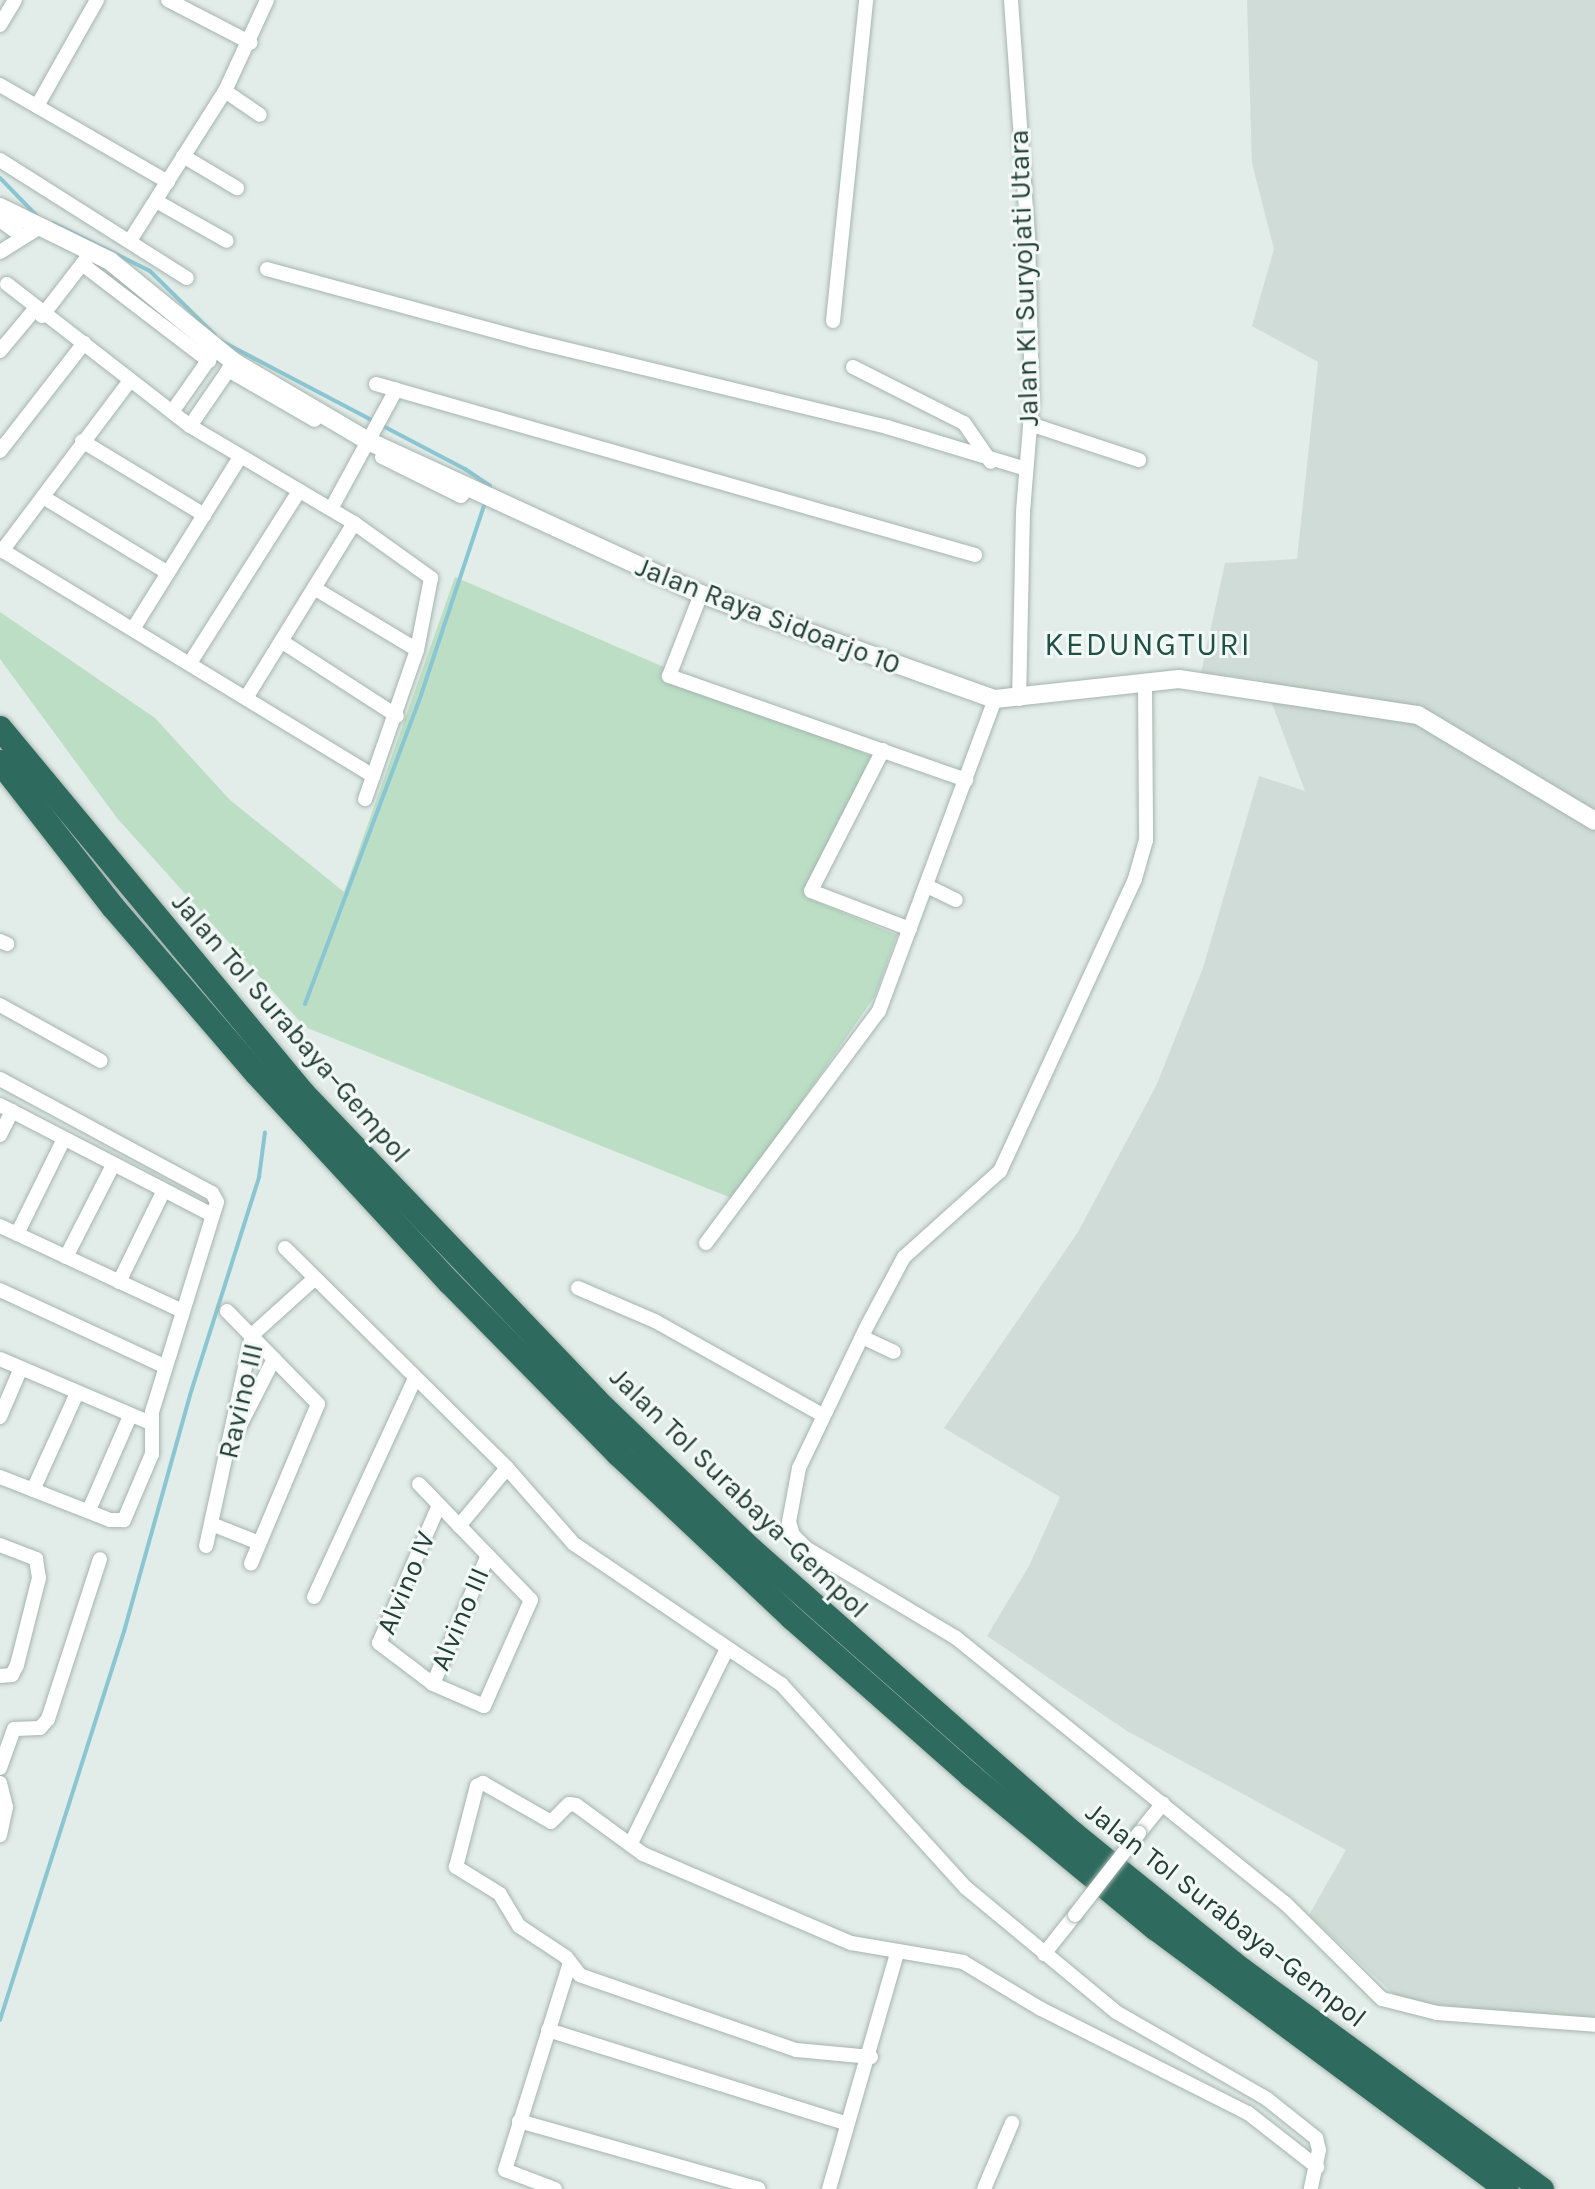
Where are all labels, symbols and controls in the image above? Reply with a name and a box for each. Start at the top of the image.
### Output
street label: Jalan KI Suryojati Utara [1002,129,1046,427]
street label: Jalan Raya Sidoarjo 10 [631,550,905,682]
district label: KEDUNGTURI [1044,626,1252,664]
street label: Jalan Tol Surabaya–Gempol [165,886,417,1170]
street label: Ravino III [211,1340,271,1462]
street label: Jalan Tol Surabaya–Gempol [603,1361,875,1625]
street label: Alvino IV [369,1526,443,1640]
street label: Alvino III [423,1562,497,1676]
street label: Jalan Tol Surabaya–Gempol [1079,1795,1373,2035]

